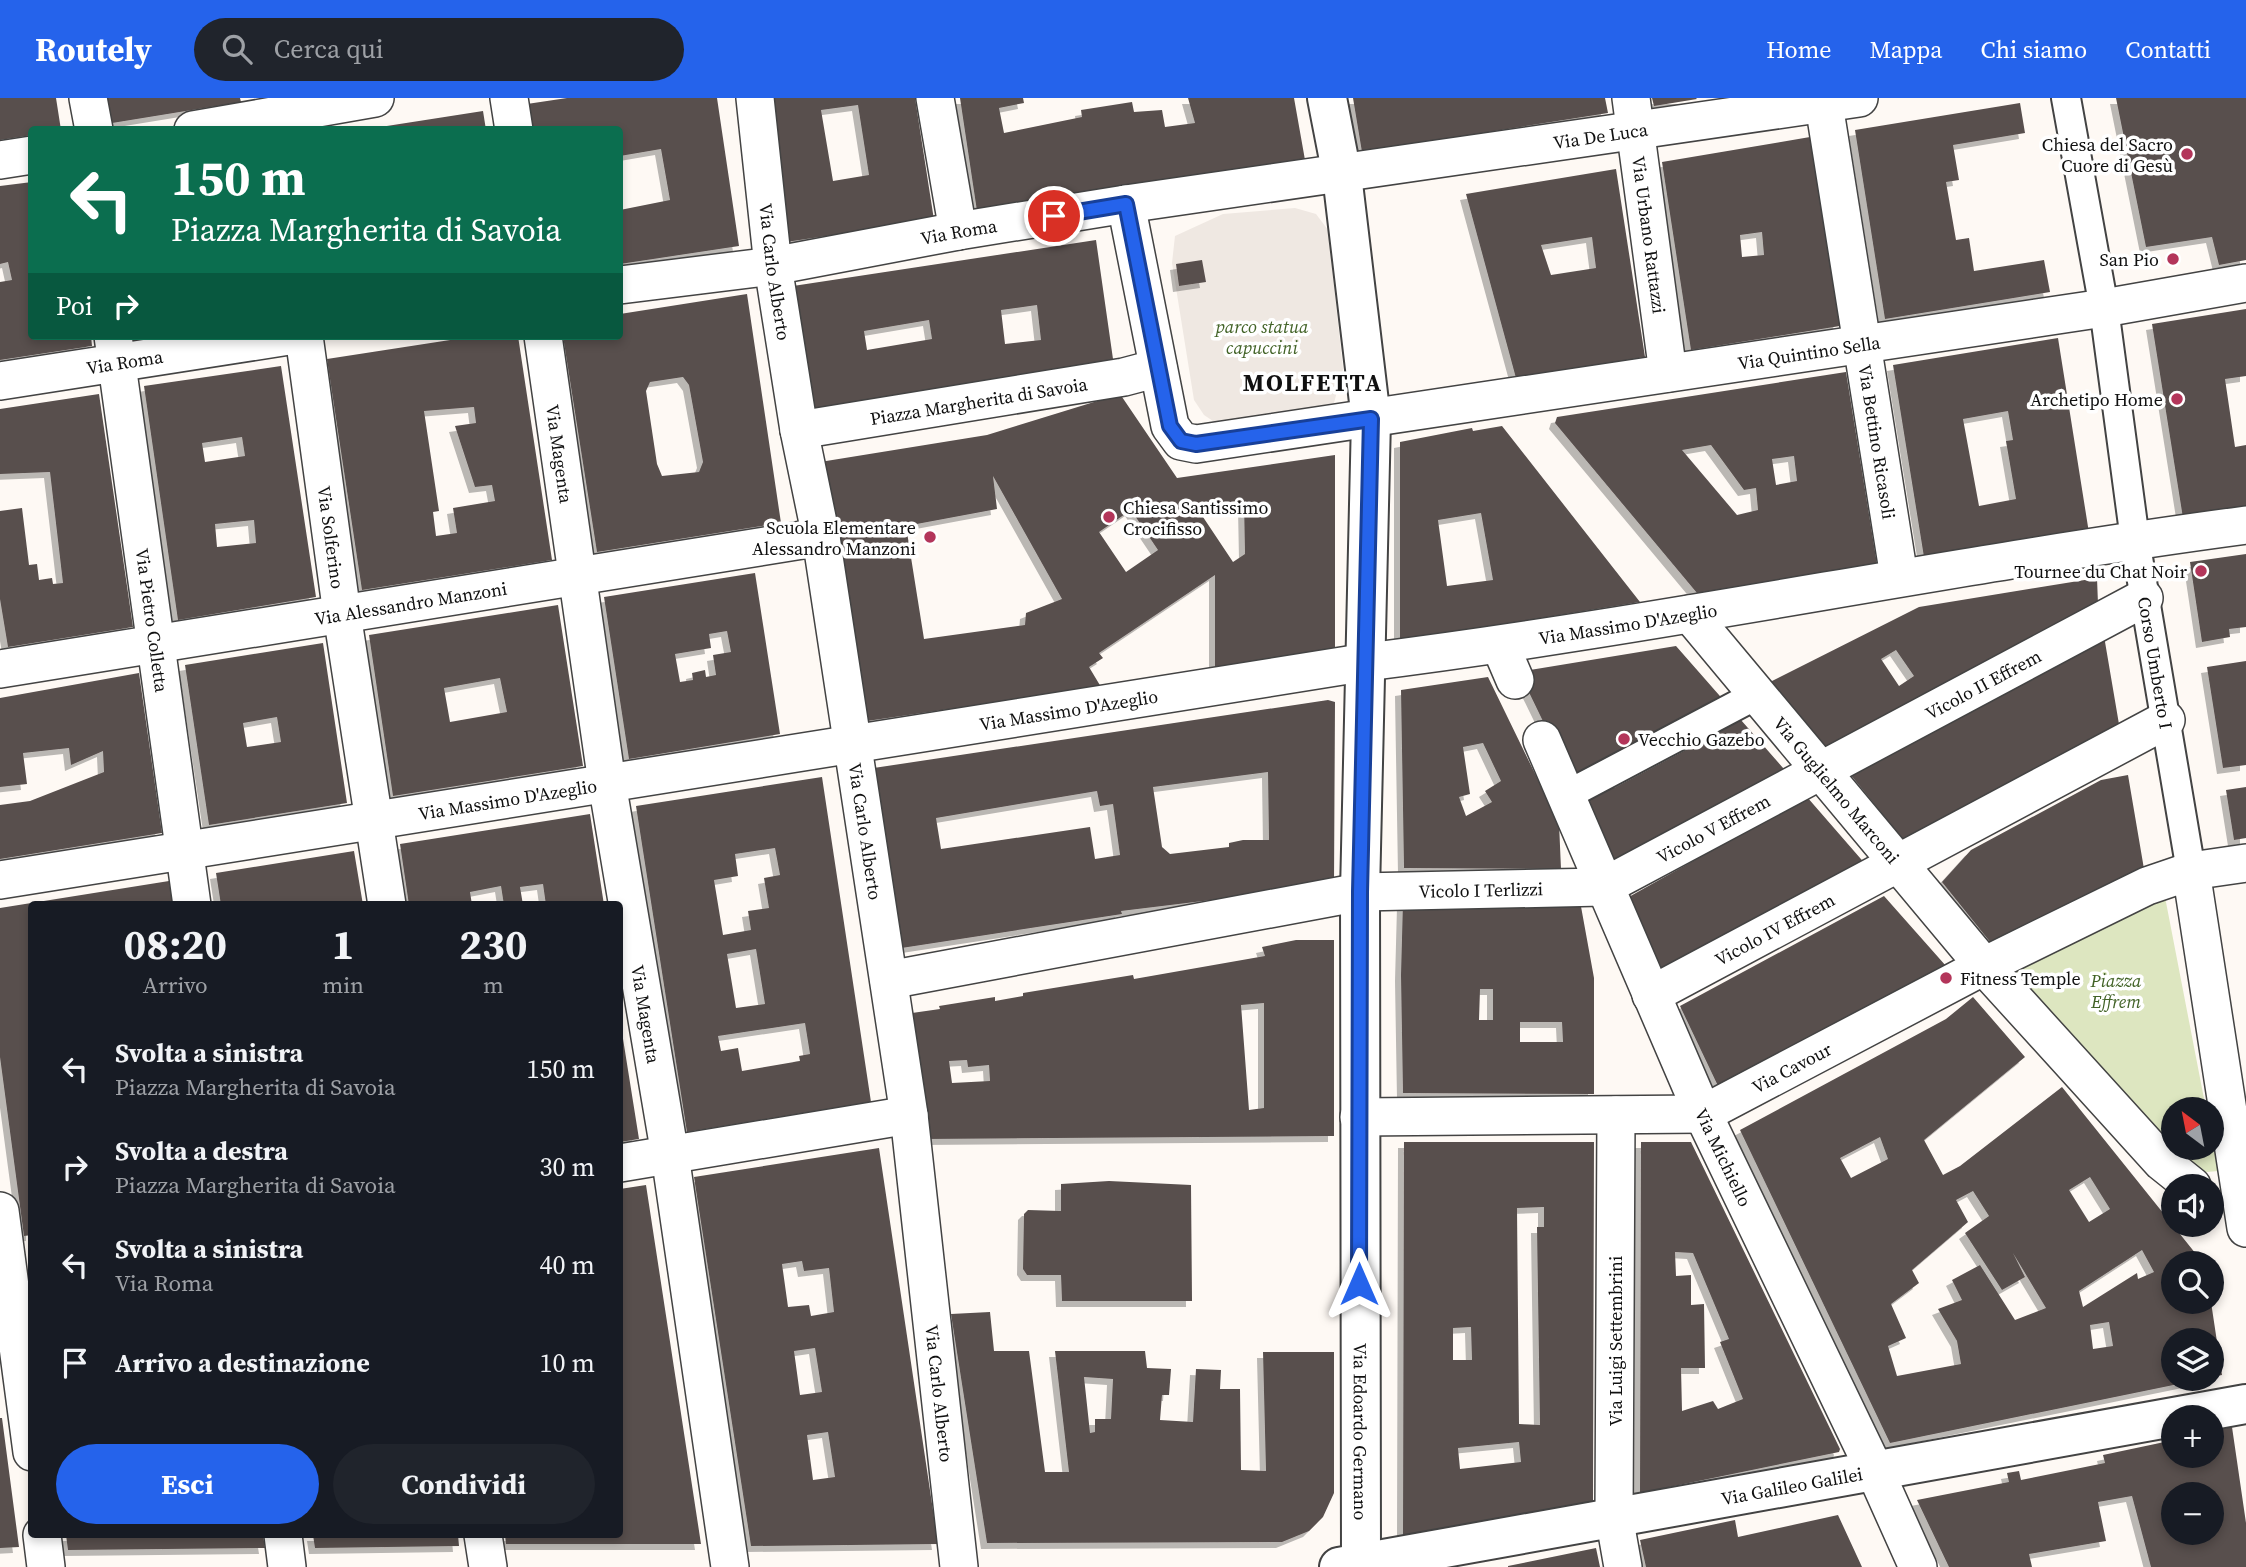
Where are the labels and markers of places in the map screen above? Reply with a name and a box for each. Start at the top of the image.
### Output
place label: Chiesa del Sacro Cuore di Gesù [2042,132,2173,178]
marker: Chiesa del Sacro Cuore di Gesù [2179,146,2195,162]
pin [1024,186,1084,246]
place label: San Pio [2100,247,2159,272]
marker: San Pio [2165,251,2181,267]
place label: Archetipo Home [2030,387,2163,412]
marker: Archetipo Home [2169,391,2185,407]
place label: Chiesa Santissimo Crocifisso [1123,495,1268,541]
marker: Chiesa Santissimo Crocifisso [1101,509,1117,525]
place label: Scuola Elementare Alessandro Manzoni [752,515,916,561]
marker: Scuola Elementare Alessandro Manzoni [922,529,938,545]
place label: Tournee du Chat Noir [2014,559,2187,584]
marker: Tournee du Chat Noir [2193,563,2209,579]
place label: Vecchio Gazebo [1638,727,1765,752]
marker: Vecchio Gazebo [1616,731,1632,747]
place label: Fitness Temple [1960,966,2081,991]
marker: Fitness Temple [1938,970,1954,986]

